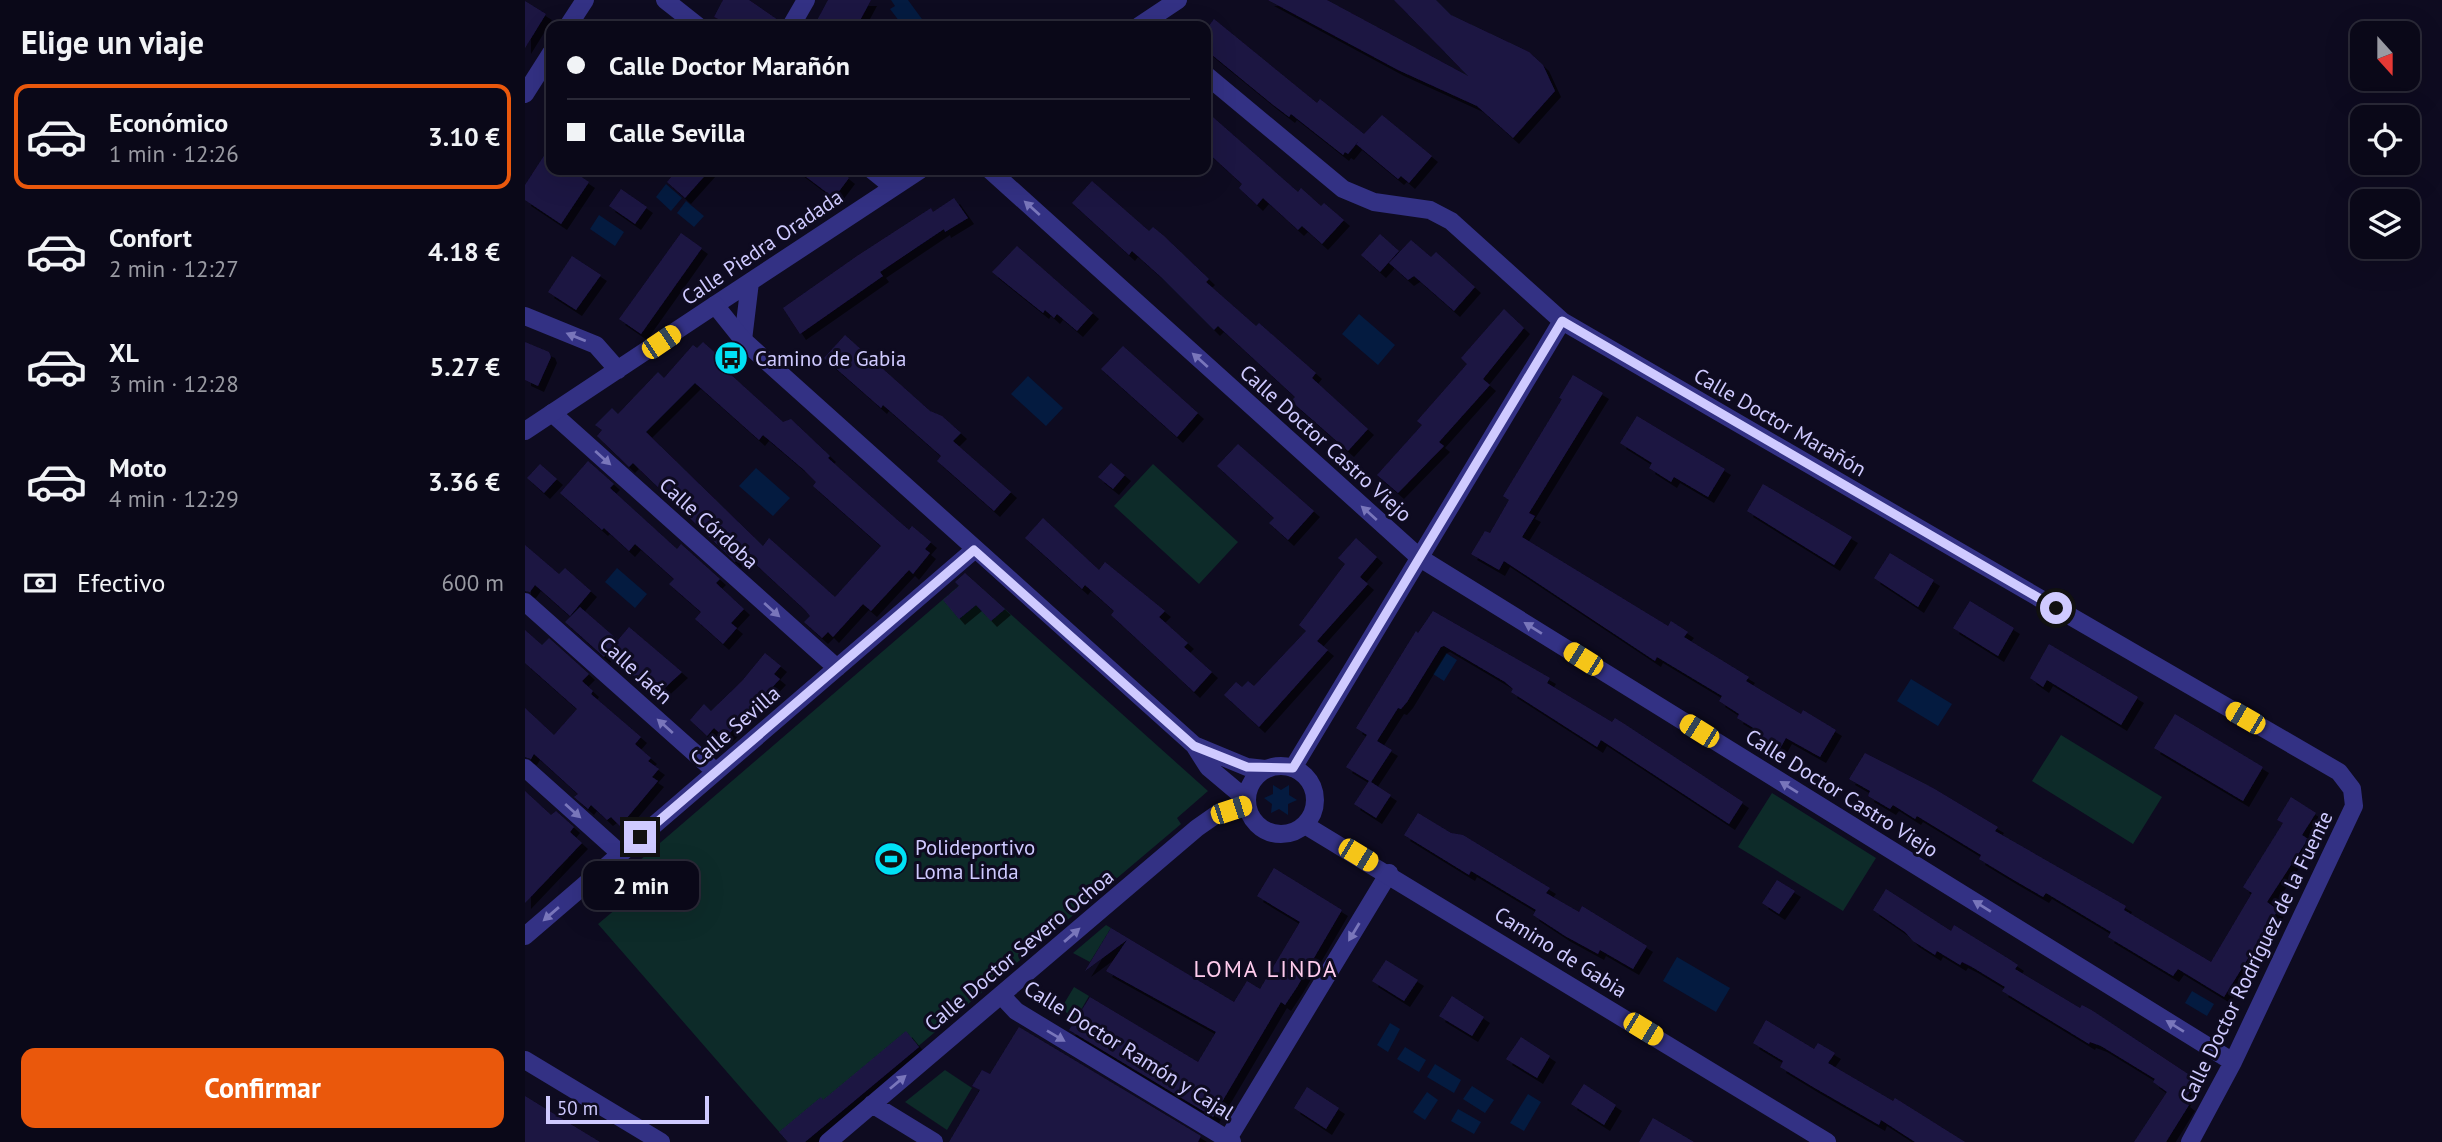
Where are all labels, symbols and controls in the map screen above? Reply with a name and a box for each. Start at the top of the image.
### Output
text: Elige un viaje [21,21,204,63]
north arrow [2350,21,2420,91]
map controls [2350,21,2420,259]
text: Calle Doctor Marañón [609,49,850,82]
icon: car [25,105,88,168]
button: locate [2350,105,2420,175]
text: Económico [109,106,228,139]
text: Calle Sevilla [609,116,745,149]
text: 3.10 € [428,120,500,153]
text: 1 min · 12:26 [109,139,239,168]
street label: Calle Piedra Oradada [676,183,848,311]
button: layers [2350,189,2420,259]
one-way arrow [1024,200,1041,216]
icon: car [25,220,88,283]
text: Confort [109,221,192,254]
text: 4.18 € [428,235,500,268]
text: 2 min · 12:27 [109,254,239,283]
car [638,322,685,362]
one-way arrow [566,331,587,342]
icon: car [25,335,88,398]
text: XL [109,336,139,369]
bus stop icon: Camino de Gabia [712,339,750,377]
place label: Camino de Gabia [755,345,906,372]
text: 5.27 € [429,350,500,383]
one-way arrow [1192,353,1209,368]
street label: Calle Doctor Castro Viejo [1234,359,1418,527]
street label: Calle Doctor Marañón [1689,362,1871,482]
text: 3 min · 12:28 [109,369,239,398]
icon: car [25,450,88,513]
one-way arrow [594,450,612,466]
text: Moto [109,451,167,484]
text: 3.36 € [428,465,500,498]
street label: Calle Córdoba [654,471,764,575]
text: 4 min · 12:29 [109,484,239,513]
one-way arrow [1361,505,1378,521]
icon: cash [21,564,59,602]
text: Efectivo [77,566,166,599]
text: 600 m [442,568,504,597]
route start [2040,592,2072,624]
one-way arrow [763,602,781,618]
one-way arrow [1523,622,1542,635]
street label: Calle Jaén [594,630,678,710]
car [1560,639,1607,679]
street label: Calle Sevilla [684,680,786,772]
car [2222,698,2269,738]
car [1676,711,1723,751]
one-way arrow [656,718,674,734]
street label: Calle Doctor Castro Viejo [1741,723,1943,863]
one-way arrow [1779,780,1798,793]
car [1208,794,1255,826]
one-way arrow [564,803,582,819]
street label: Calle Doctor Rodríguez de la Fuente [2173,806,2339,1108]
route end [624,821,656,853]
place label: Polideportivo Loma Linda [915,834,1035,885]
car [1335,835,1382,875]
sports icon: Polideportivo Loma Linda [872,840,910,878]
callout: 2 min [582,862,698,910]
street label: Calle Doctor Severo Ochoa [919,863,1119,1037]
text: 2 min [613,871,669,900]
street label: Camino de Gabia [1490,900,1632,1004]
one-way arrow [1972,900,1992,913]
one-way arrow [542,906,559,921]
one-way arrow [1347,922,1360,941]
one-way arrow [1063,927,1081,943]
district label: LOMA LINDA [1194,954,1338,983]
street label: Calle Doctor Ramón y Cajal [1019,974,1239,1126]
car [1620,1009,1667,1049]
one-way arrow [2166,1020,2185,1033]
one-way arrow [1047,1029,1066,1042]
button: Confirmar [21,1048,504,1128]
one-way arrow [890,1075,907,1090]
scale bar [546,1093,709,1125]
text: 50 m [557,1096,598,1120]

